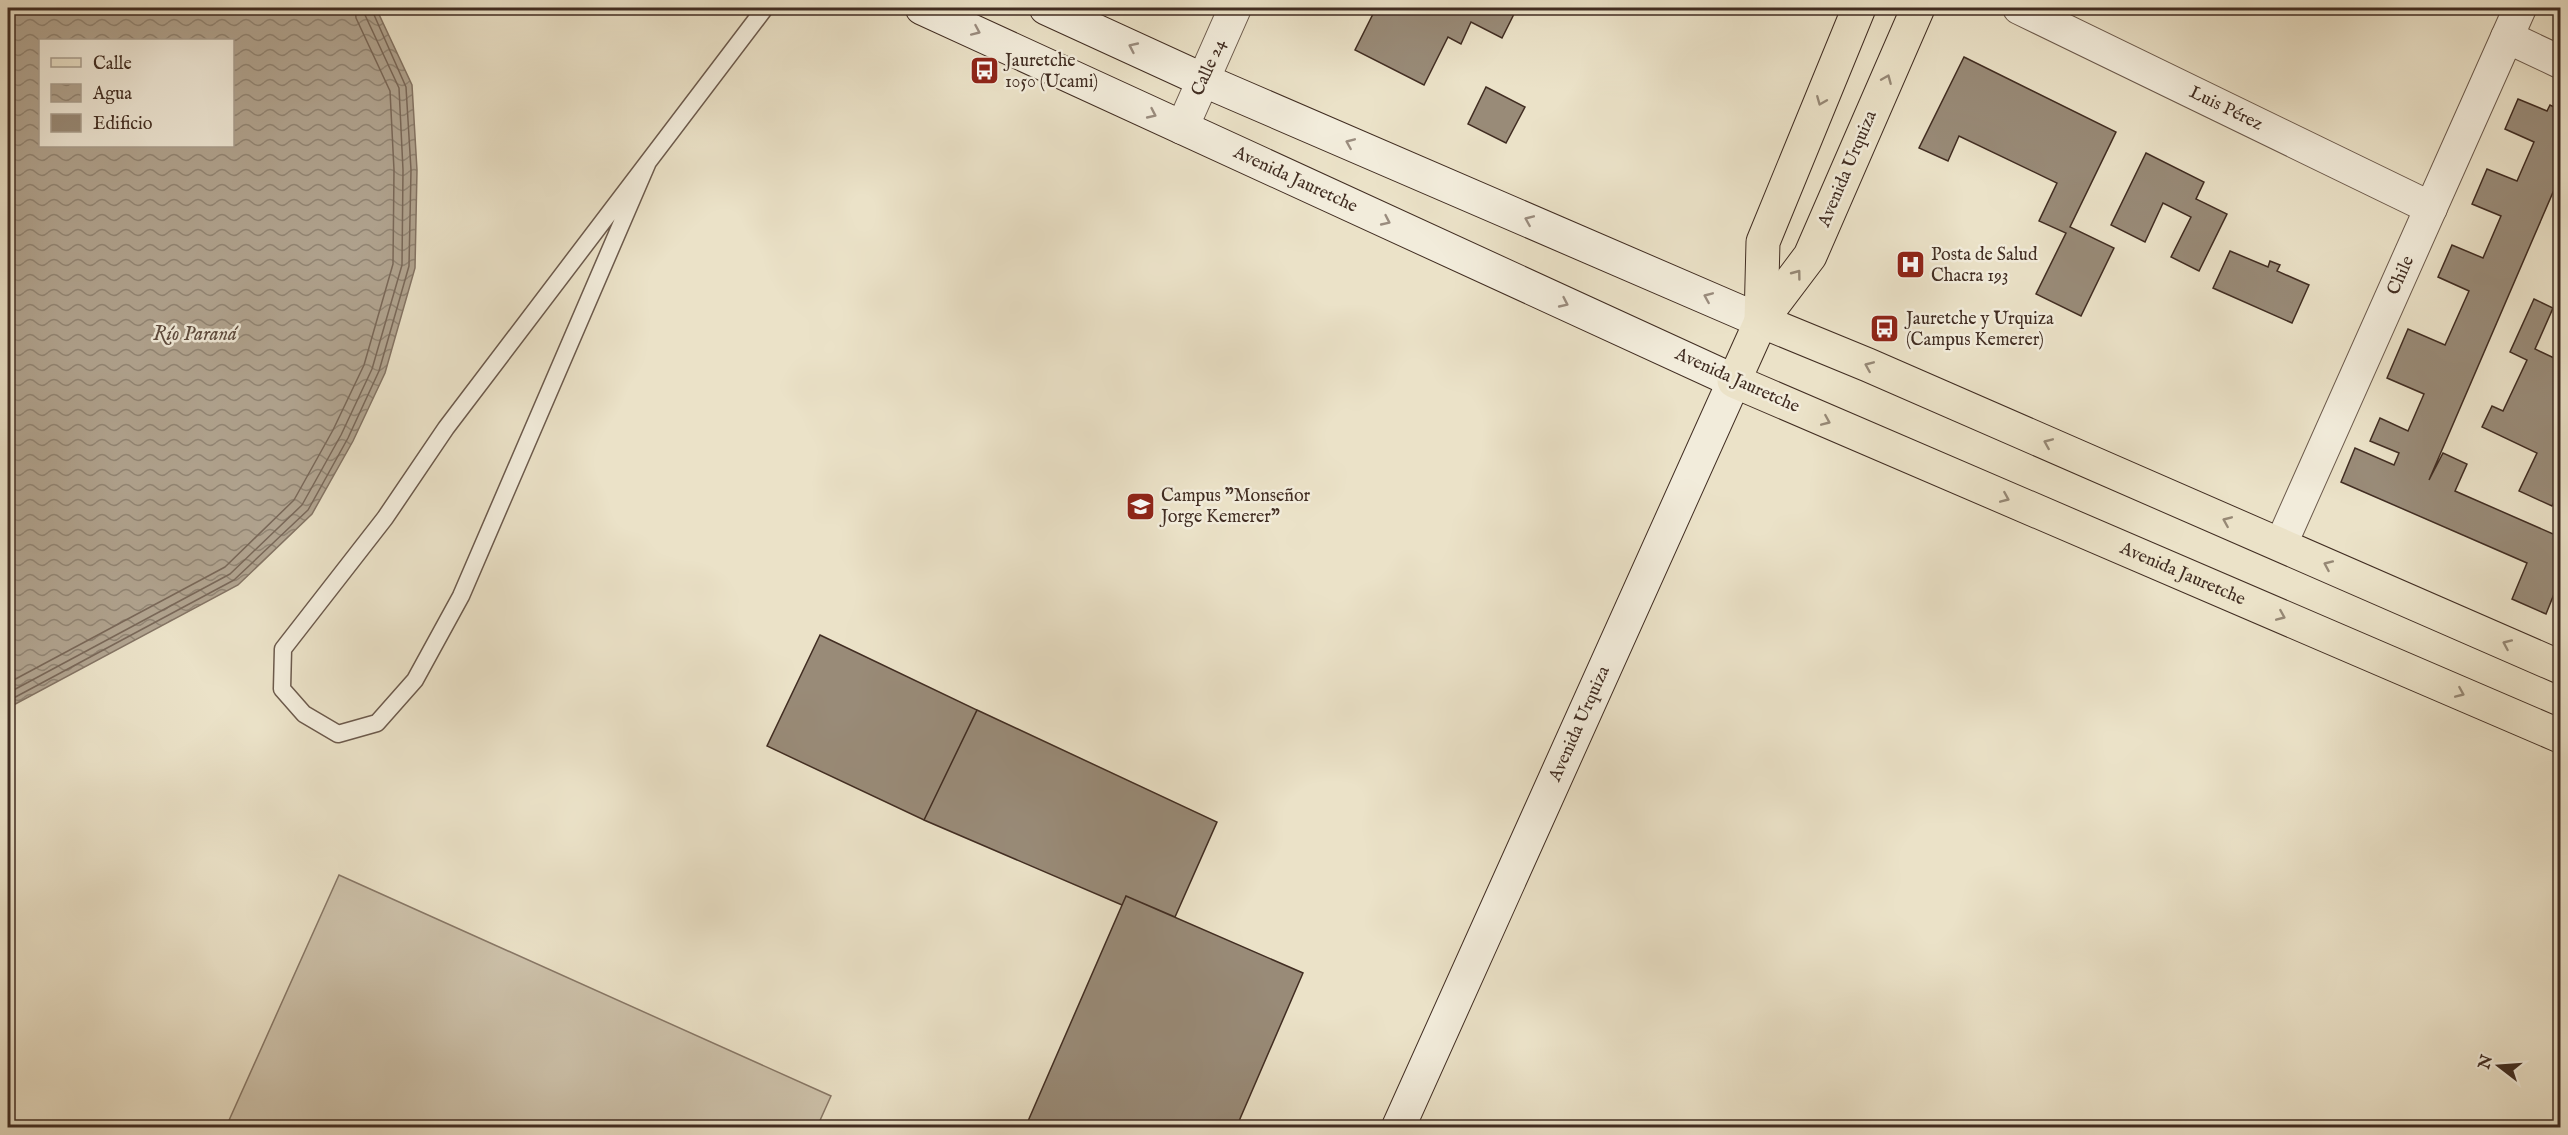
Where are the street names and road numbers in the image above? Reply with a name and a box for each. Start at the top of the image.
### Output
street label: Calle 24 [1186,35,1231,100]
street label: Luis Pérez [2185,81,2266,136]
street label: Avenida Urquiza [1813,107,1883,232]
street label: Avenida Jauretche [1229,141,1361,218]
street label: Chile [2382,252,2419,299]
street label: Avenida Jauretche [1670,343,1803,419]
street label: Avenida Jauretche [2115,536,2249,611]
street label: Avenida Urquiza [1544,662,1616,786]

